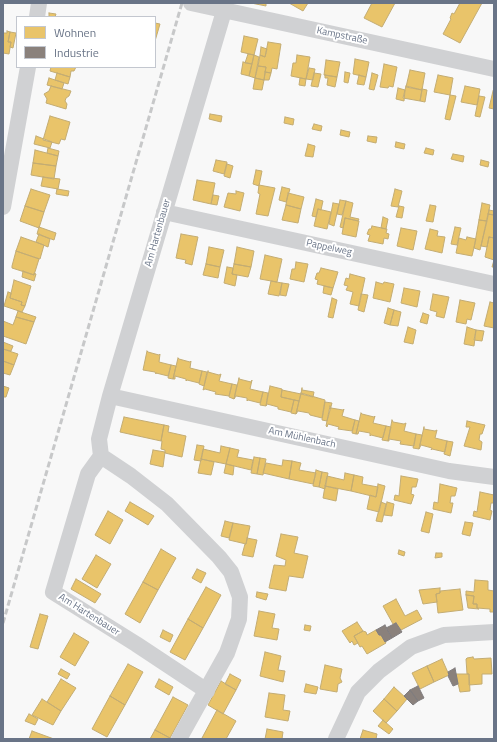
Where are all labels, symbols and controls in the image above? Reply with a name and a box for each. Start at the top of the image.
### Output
legend [16,16,156,68]
text: Wohnen [54,23,96,42]
street label: Kampstraße [315,25,369,47]
text: Industrie [54,43,99,62]
street label: Am Hartenbauer [143,198,173,268]
street label: Pappelweg [305,237,353,259]
street label: Am Mühlenbach [267,425,337,451]
street label: Am Hartenbauer [56,591,122,639]

